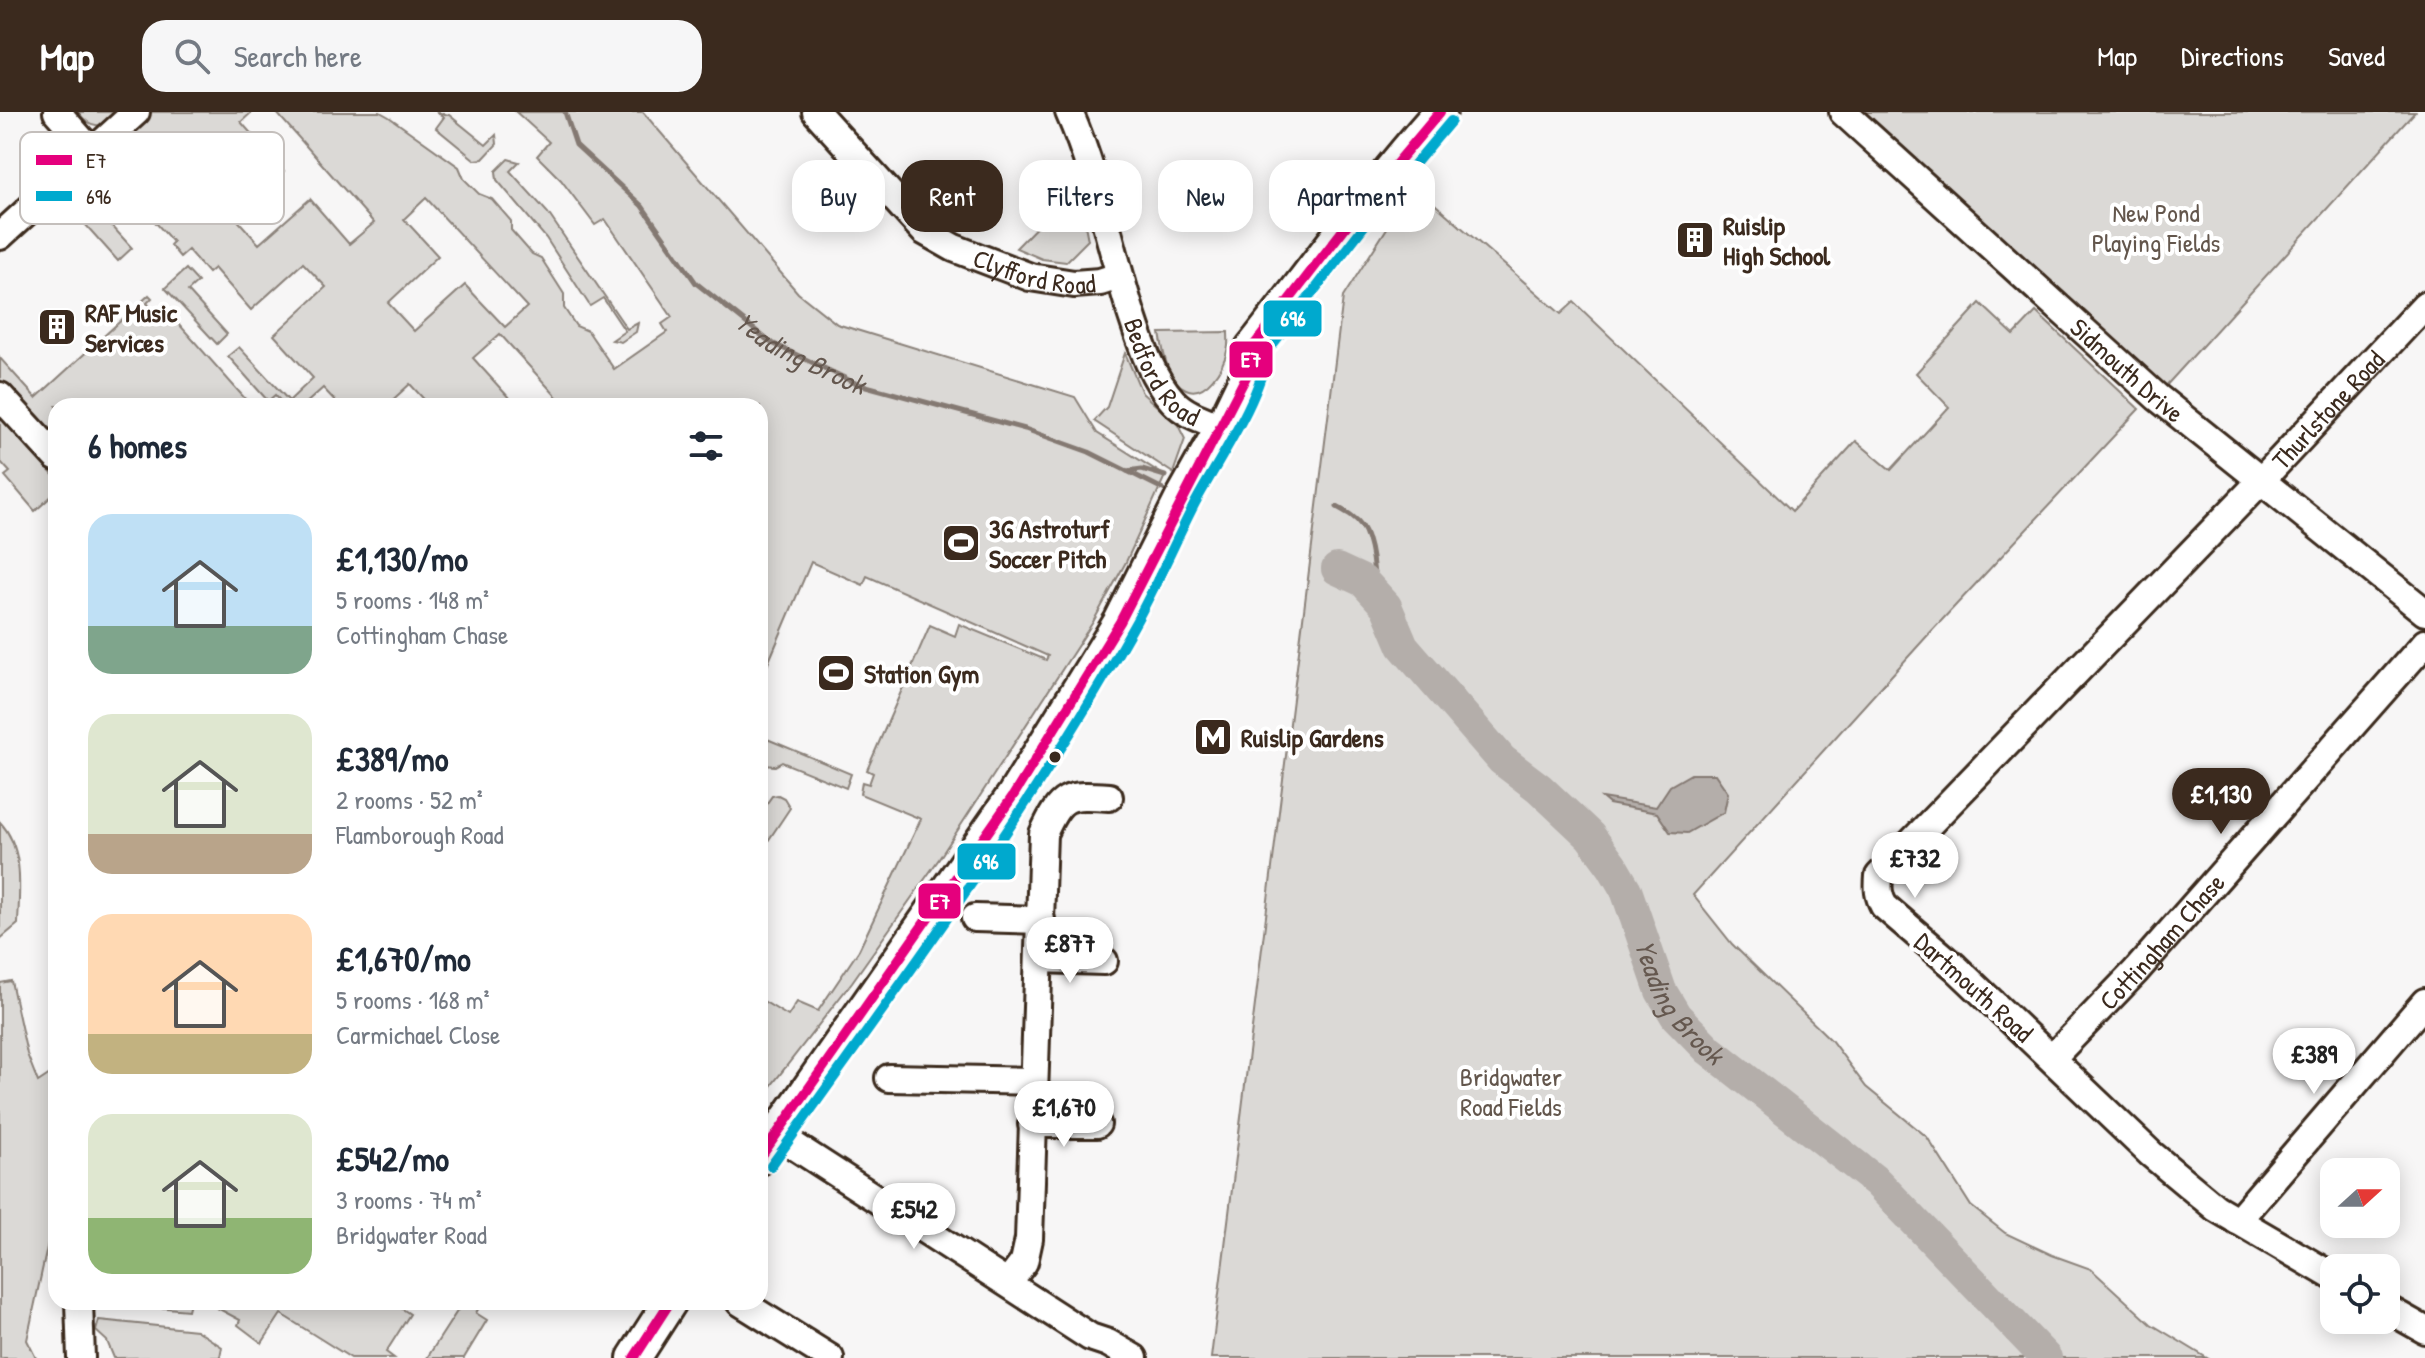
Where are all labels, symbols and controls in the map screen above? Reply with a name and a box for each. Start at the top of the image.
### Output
search box [142,20,702,92]
text: Map [40,30,94,82]
icon: search [170,34,214,78]
text: Search here [234,36,362,76]
text: Map [2097,37,2137,75]
text: Directions [2181,37,2284,75]
text: Saved [2328,37,2385,75]
legend [20,132,284,224]
text: E7 [86,145,107,175]
chip: Buy [792,160,885,232]
chip: Rent [901,160,1003,232]
chip: Filters [1019,160,1142,232]
chip: New [1158,160,1253,232]
chip: Apartment [1269,160,1435,232]
text: 696 [86,181,112,211]
park label: New Pond Playing Fields [2092,195,2220,260]
place label: Ruislip High School [1723,208,1831,274]
building icon: Ruislip High School [1674,219,1716,261]
street label: Clyfford Road [969,240,1097,301]
place label: RAF Music Services [85,295,178,360]
line badge: 696 [1262,299,1323,338]
water label: Yeading Brook [728,303,871,404]
text: 696 [1280,303,1306,333]
building icon: RAF Music Services [36,306,78,348]
street label: Sidmouth Drive [2063,310,2192,430]
street label: Bedford Road [1116,313,1206,433]
line badge: E7 [1228,340,1274,379]
street label: Thurlstone Road [2263,342,2392,476]
text: E7 [1241,344,1261,374]
text: 6 homes [88,423,187,469]
icon: filters [684,424,728,468]
place label: 3G Astroturf Soccer Pitch [989,511,1111,576]
sports icon: 3G Astroturf Soccer Pitch [940,522,982,564]
text: £1,130/mo [336,536,468,582]
icon: home [152,546,248,642]
text: 5 rooms · 148 m² [336,582,489,617]
text: Cottingham Chase [336,617,508,652]
sports icon: Station Gym [815,652,857,694]
place label: Station Gym [864,656,980,692]
metro station icon: Ruislip Gardens [1192,716,1234,758]
place label: Ruislip Gardens [1241,720,1384,756]
text: £389/mo [336,736,448,782]
icon: home [152,746,248,842]
unlabelled marker [1047,749,1063,765]
pin: £1,130 [2156,768,2286,836]
text: £1,130 [2190,776,2252,811]
text: 2 rooms · 52 m² [336,782,483,817]
text: Flamborough Road [336,817,504,852]
pin: £732 [1868,832,1962,900]
text: £732 [1890,840,1941,875]
line badge: 696 [956,842,1017,881]
text: 696 [973,846,999,876]
street label: Cottingham Chase [2091,865,2232,1017]
line badge: E7 [917,882,962,920]
text: E7 [930,886,950,916]
pin: £877 [1023,917,1117,985]
street label: Dartmouth Road [1907,924,2041,1050]
text: £877 [1044,925,1096,960]
water label: Yeading Brook [1626,935,1733,1075]
text: £1,670/mo [336,936,471,982]
icon: home [152,946,248,1042]
text: 5 rooms · 168 m² [336,982,490,1017]
text: Carmichael Close [336,1017,500,1052]
pin: £389 [2267,1028,2361,1096]
text: £389 [2291,1036,2337,1071]
park label: Bridgwater Road Fields [1460,1059,1562,1124]
pin: £1,670 [999,1081,1129,1149]
text: £1,670 [1032,1089,1096,1124]
text: £542/mo [336,1136,449,1182]
icon: home [152,1146,248,1242]
north arrow [2320,1158,2400,1238]
map controls [2320,1158,2400,1334]
text: 3 rooms · 74 m² [336,1182,482,1217]
pin: £542 [867,1183,961,1251]
text: £542 [890,1191,938,1226]
text: Bridgwater Road [336,1217,487,1252]
button: locate [2320,1254,2400,1334]

